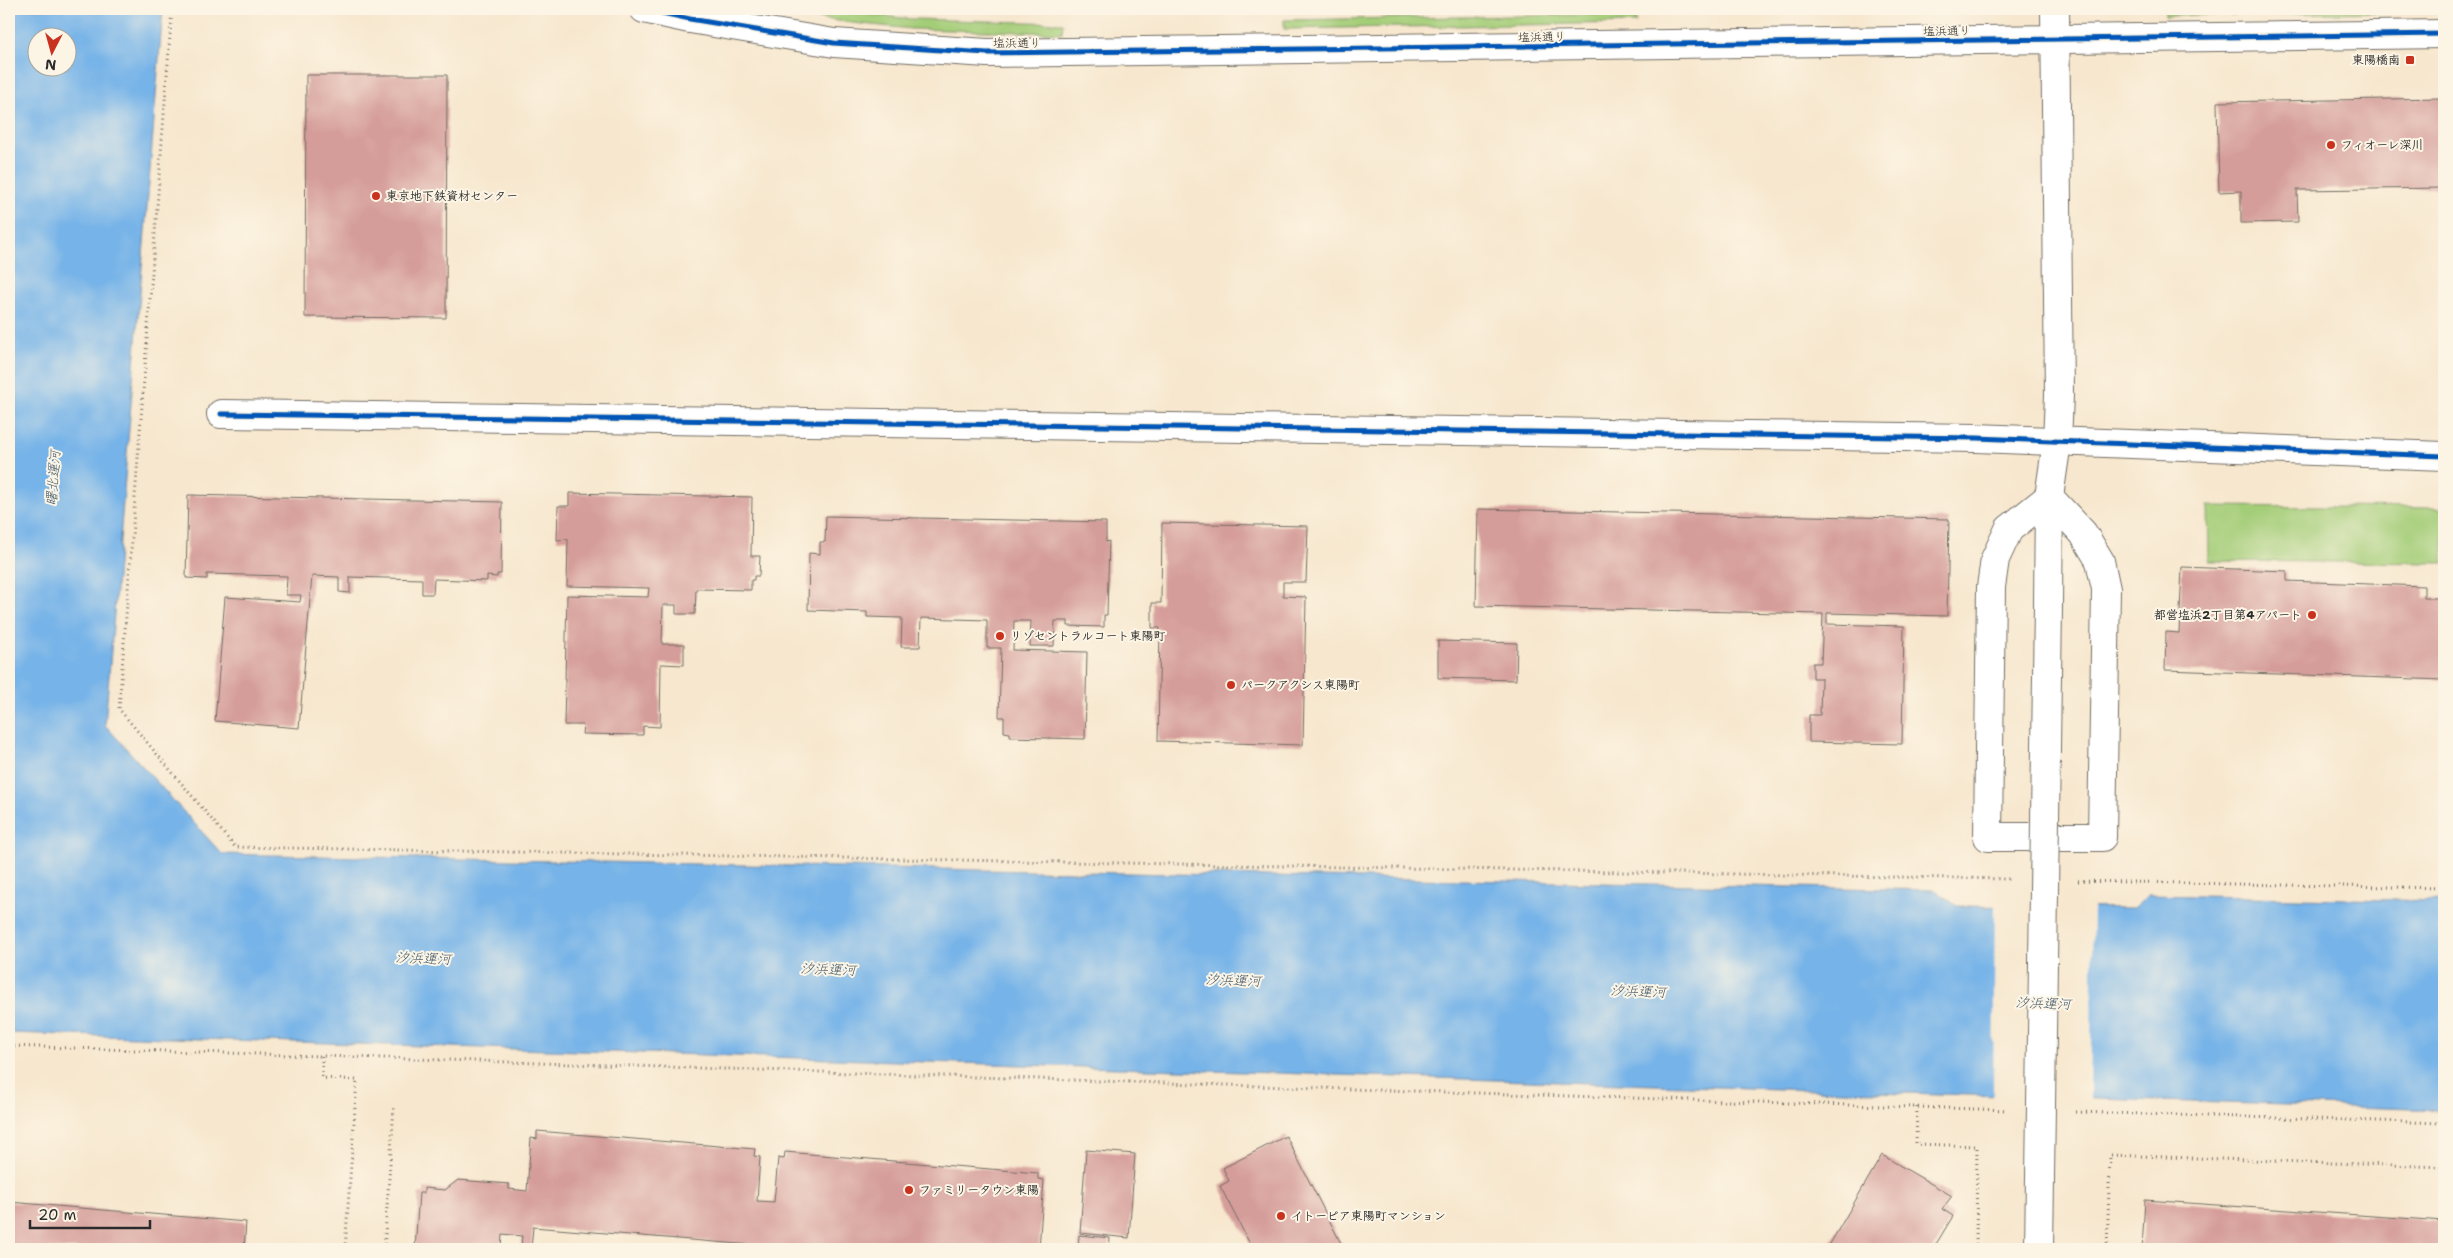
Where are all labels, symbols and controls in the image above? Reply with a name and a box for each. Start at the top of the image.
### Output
street label: 塩浜通り [1923,23,1971,39]
north arrow [28,28,78,78]
street label: 塩浜通り [1518,29,1566,45]
street label: 塩浜通り [993,35,1041,51]
place label: 東陽橋南 [2352,52,2400,68]
marker: 東陽橋南 [2404,54,2416,66]
text: N [44,55,57,74]
place label: フィオーレ深川 [2341,137,2424,153]
marker: フィオーレ深川 [2325,139,2337,151]
place label: 東京地下鉄資材センター [386,188,518,204]
marker: 東京地下鉄資材センター [370,190,382,202]
water label: 曙北運河 [42,447,64,507]
place label: 都営塩浜2丁目第4アパート [2154,607,2302,623]
marker: 都営塩浜2丁目第4アパート [2306,609,2318,621]
place label: リゾセントラルコート東陽町 [1010,628,1166,644]
marker: リゾセントラルコート東陽町 [994,630,1006,642]
place label: パークアクシス東陽町 [1241,677,1360,693]
marker: パークアクシス東陽町 [1225,679,1237,691]
water label: 汐浜運河 [395,948,453,968]
water label: 汐浜運河 [800,959,858,979]
water label: 汐浜運河 [1205,970,1263,990]
water label: 汐浜運河 [1610,981,1668,1001]
water label: 汐浜運河 [2015,993,2073,1013]
place label: ファミリータウン東陽 [919,1182,1039,1198]
marker: ファミリータウン東陽 [903,1184,915,1196]
scale bar [30,1198,150,1230]
text: 20 m [38,1205,77,1225]
place label: イトーピア東陽町マンション [1291,1208,1446,1224]
marker: イトーピア東陽町マンション [1275,1210,1287,1222]

